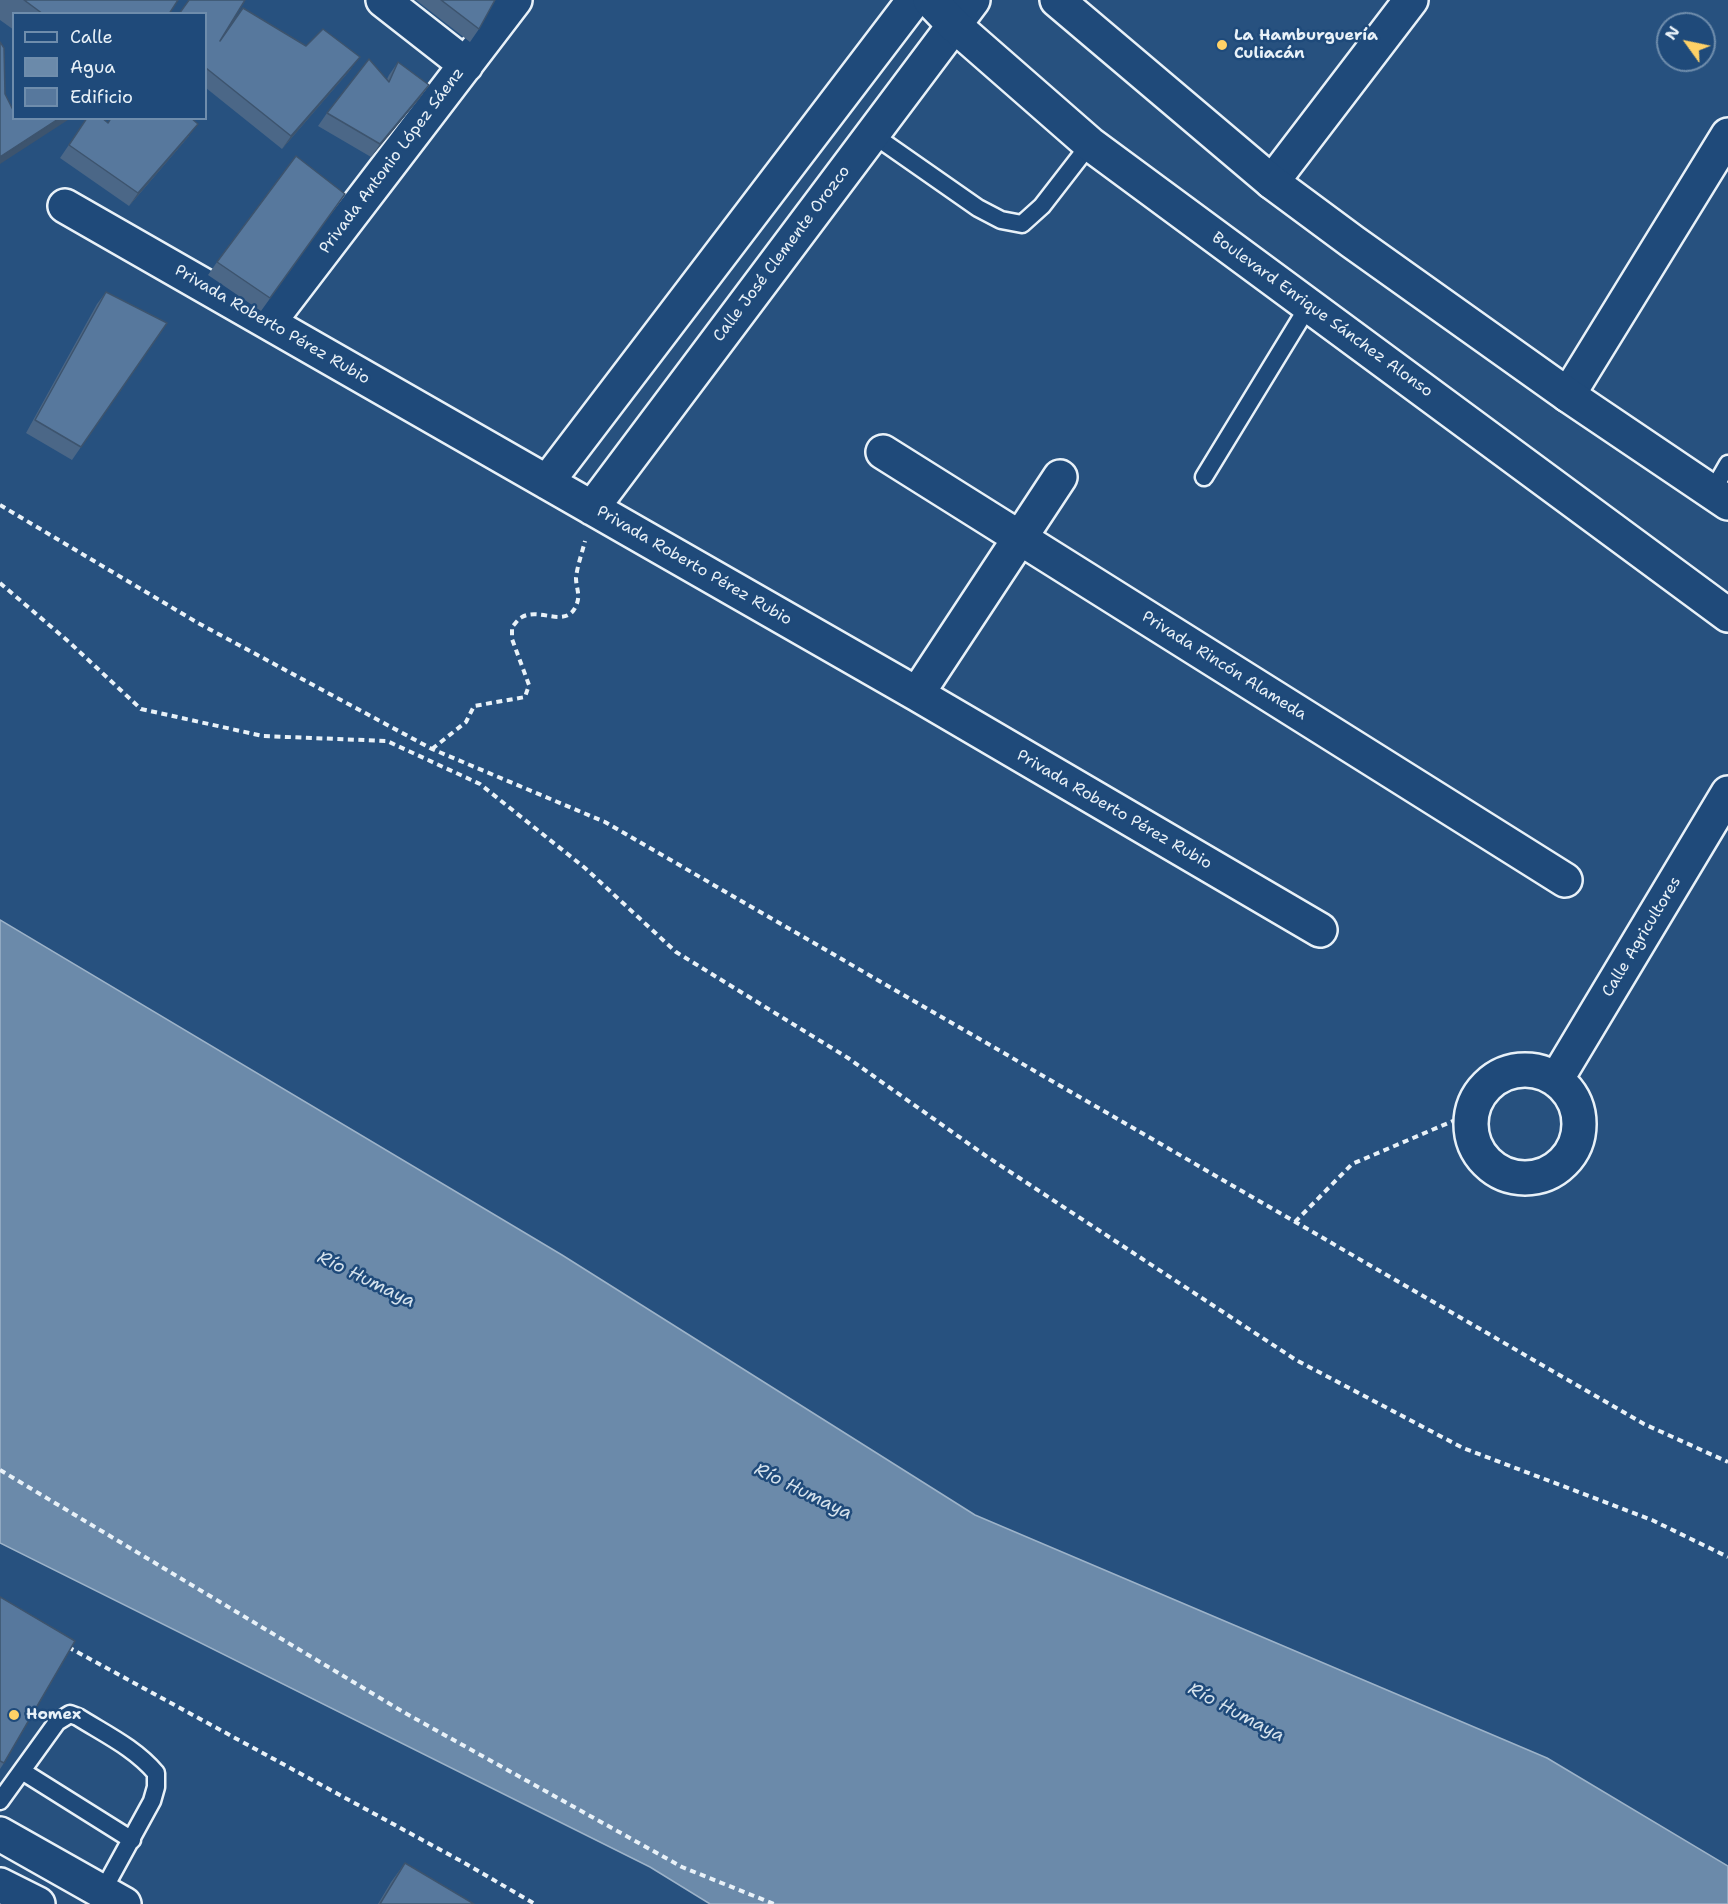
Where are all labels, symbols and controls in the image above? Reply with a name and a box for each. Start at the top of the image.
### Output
legend [12,12,207,120]
north arrow [1656,12,1716,72]
text: N [1660,22,1684,44]
text: Calle [70,25,113,49]
place label: La Hamburguería Culiacán [1234,26,1378,64]
marker: La Hamburguería Culiacán [1215,38,1229,52]
text: Agua [70,55,115,79]
street label: Privada Antonio López Sáenz [316,64,468,258]
text: Edificio [70,85,133,109]
street label: Calle José Clemente Orozco [710,162,854,346]
street label: Boulevard Enrique Sánchez Alonso [1208,228,1436,402]
street label: Privada Roberto Pérez Rubio [171,261,373,389]
street label: Privada Roberto Pérez Rubio [593,502,795,630]
street label: Privada Rincón Alameda [1138,607,1310,725]
street label: Privada Roberto Pérez Rubio [1013,746,1215,874]
street label: Calle Agricultores [1598,873,1686,1001]
water label: Río Humaya [314,1247,418,1313]
water label: Río Humaya [751,1459,855,1525]
water label: Río Humaya [1184,1679,1288,1747]
place label: Homex [26,1705,81,1725]
marker: Homex [7,1708,21,1722]

